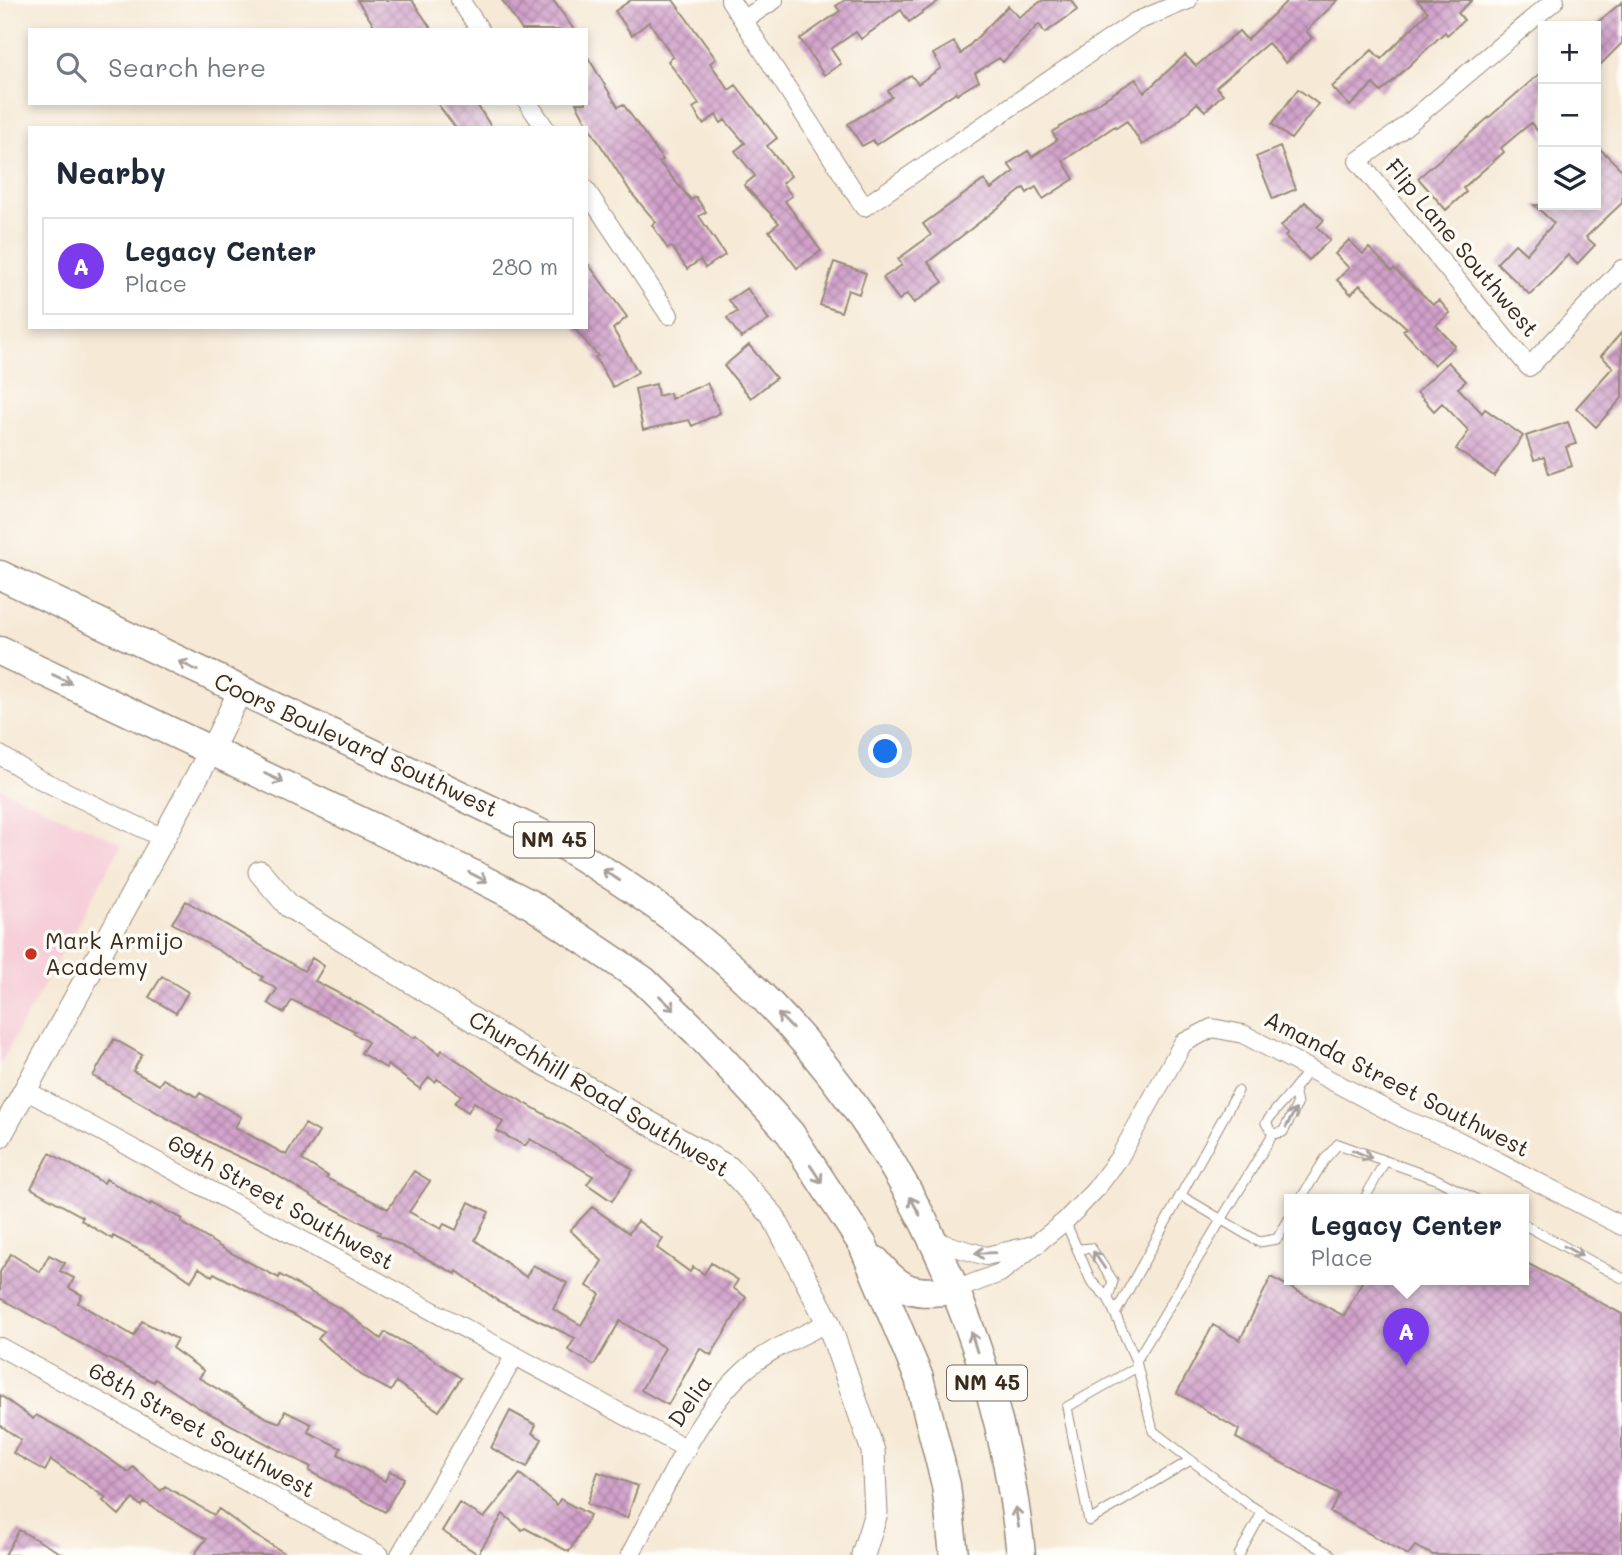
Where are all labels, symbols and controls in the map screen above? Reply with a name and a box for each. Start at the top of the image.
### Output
map controls [1538,21,1601,210]
button: + [1538,21,1601,84]
search box [28,28,588,105]
icon: search [52,48,90,86]
text: Search here [108,50,266,84]
button: − [1538,84,1601,147]
button: layers [1538,147,1601,210]
text: Nearby [56,152,166,192]
street label: Flip Lane Southwest [1379,152,1546,343]
text: Legacy Center [125,234,316,268]
text: A [73,251,89,281]
text: 280 m [491,251,558,281]
text: Place [125,268,187,298]
one-way arrow [178,658,199,672]
street label: Coors Boulevard Southwest [210,665,503,823]
one-way arrow [51,673,72,686]
your location [868,734,902,768]
one-way arrow [263,772,284,786]
road number: NM 45 [514,822,594,858]
one-way arrow [602,867,622,881]
one-way arrow [468,871,488,885]
place label: Mark Armijo Academy [45,925,183,981]
marker: Mark Armijo Academy [23,946,39,962]
one-way arrow [658,994,675,1011]
street label: Churchhill Road Southwest [464,1003,735,1183]
street label: Amanda Street Southwest [1260,1003,1535,1163]
one-way arrow [776,1013,793,1030]
one-way arrow [1284,1108,1298,1128]
street label: 69th Street Southwest [163,1126,400,1276]
one-way arrow [1350,1148,1372,1161]
one-way arrow [809,1164,823,1183]
popup [1284,1194,1529,1285]
one-way arrow [908,1197,922,1217]
text: Legacy Center [1311,1208,1502,1242]
text: Place [1311,1242,1373,1272]
one-way arrow [1562,1244,1582,1258]
one-way arrow [974,1246,997,1260]
one-way arrow [1092,1251,1106,1270]
pin: A [1383,1308,1429,1366]
one-way arrow [967,1331,980,1353]
street label: 68th Street Southwest [84,1354,321,1504]
road number: NM 45 [947,1366,1027,1400]
street label: Delia [660,1368,718,1432]
one-way arrow [1010,1506,1023,1529]

